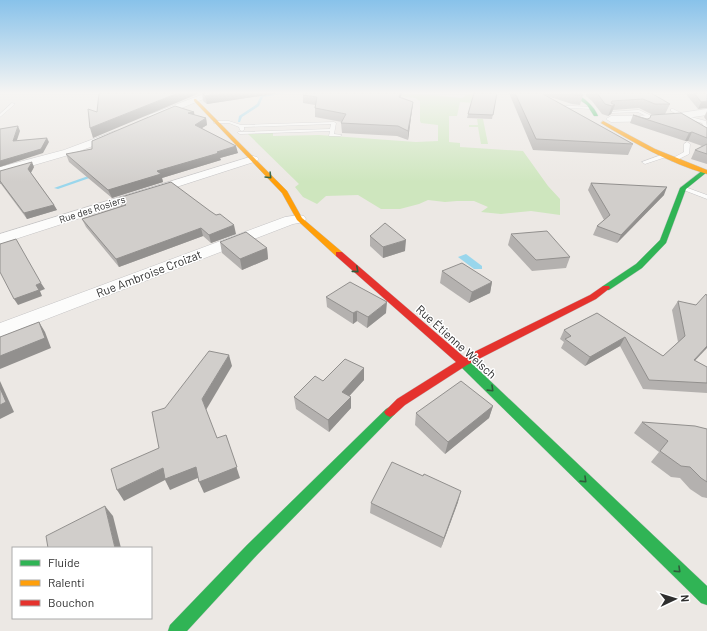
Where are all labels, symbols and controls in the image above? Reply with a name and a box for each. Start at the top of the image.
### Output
one-way arrow [264,171,272,179]
street label: Rue des Rosiers [57,193,127,225]
street label: Rue Ambroise Croizat [94,247,203,300]
one-way arrow [352,265,359,272]
street label: Rue Étienne Welsch [414,302,500,381]
one-way arrow [486,385,494,392]
one-way arrow [579,475,587,482]
legend [12,547,152,619]
text: Fluide [48,555,80,569]
one-way arrow [673,565,681,572]
text: Ralenti [48,575,85,589]
north arrow [655,579,695,619]
text: N [679,594,692,602]
text: Bouchon [48,595,94,609]

